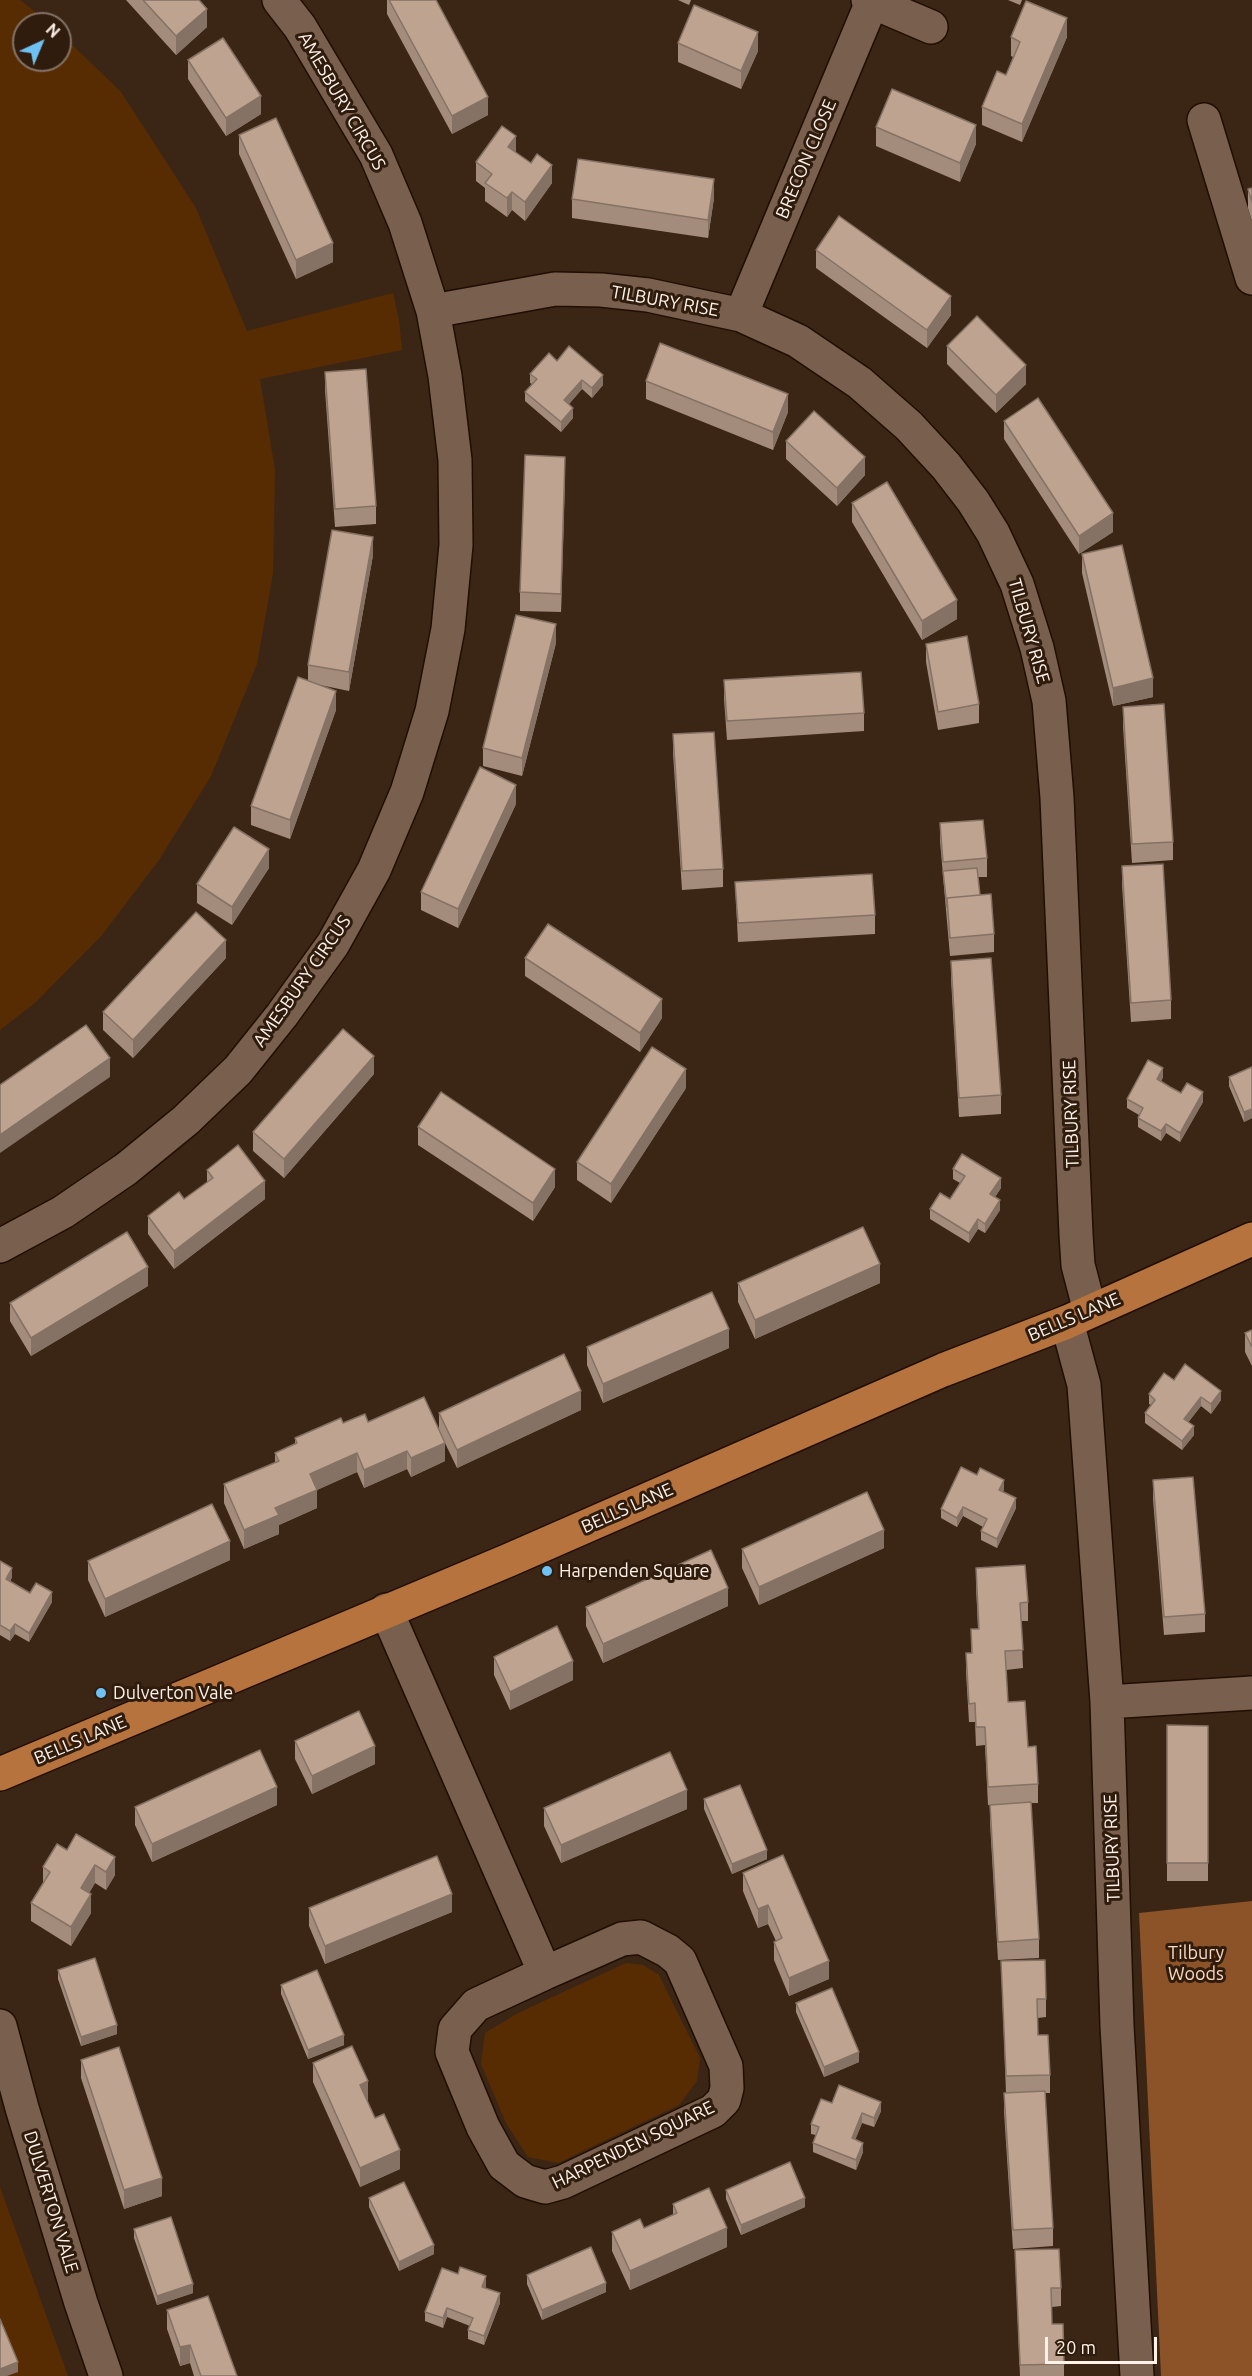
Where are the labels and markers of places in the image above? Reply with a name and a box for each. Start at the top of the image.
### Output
place label: Harpenden Square [559,1560,709,1582]
marker: Harpenden Square [540,1564,554,1578]
place label: Dulverton Vale [113,1682,233,1704]
marker: Dulverton Vale [94,1686,108,1700]

